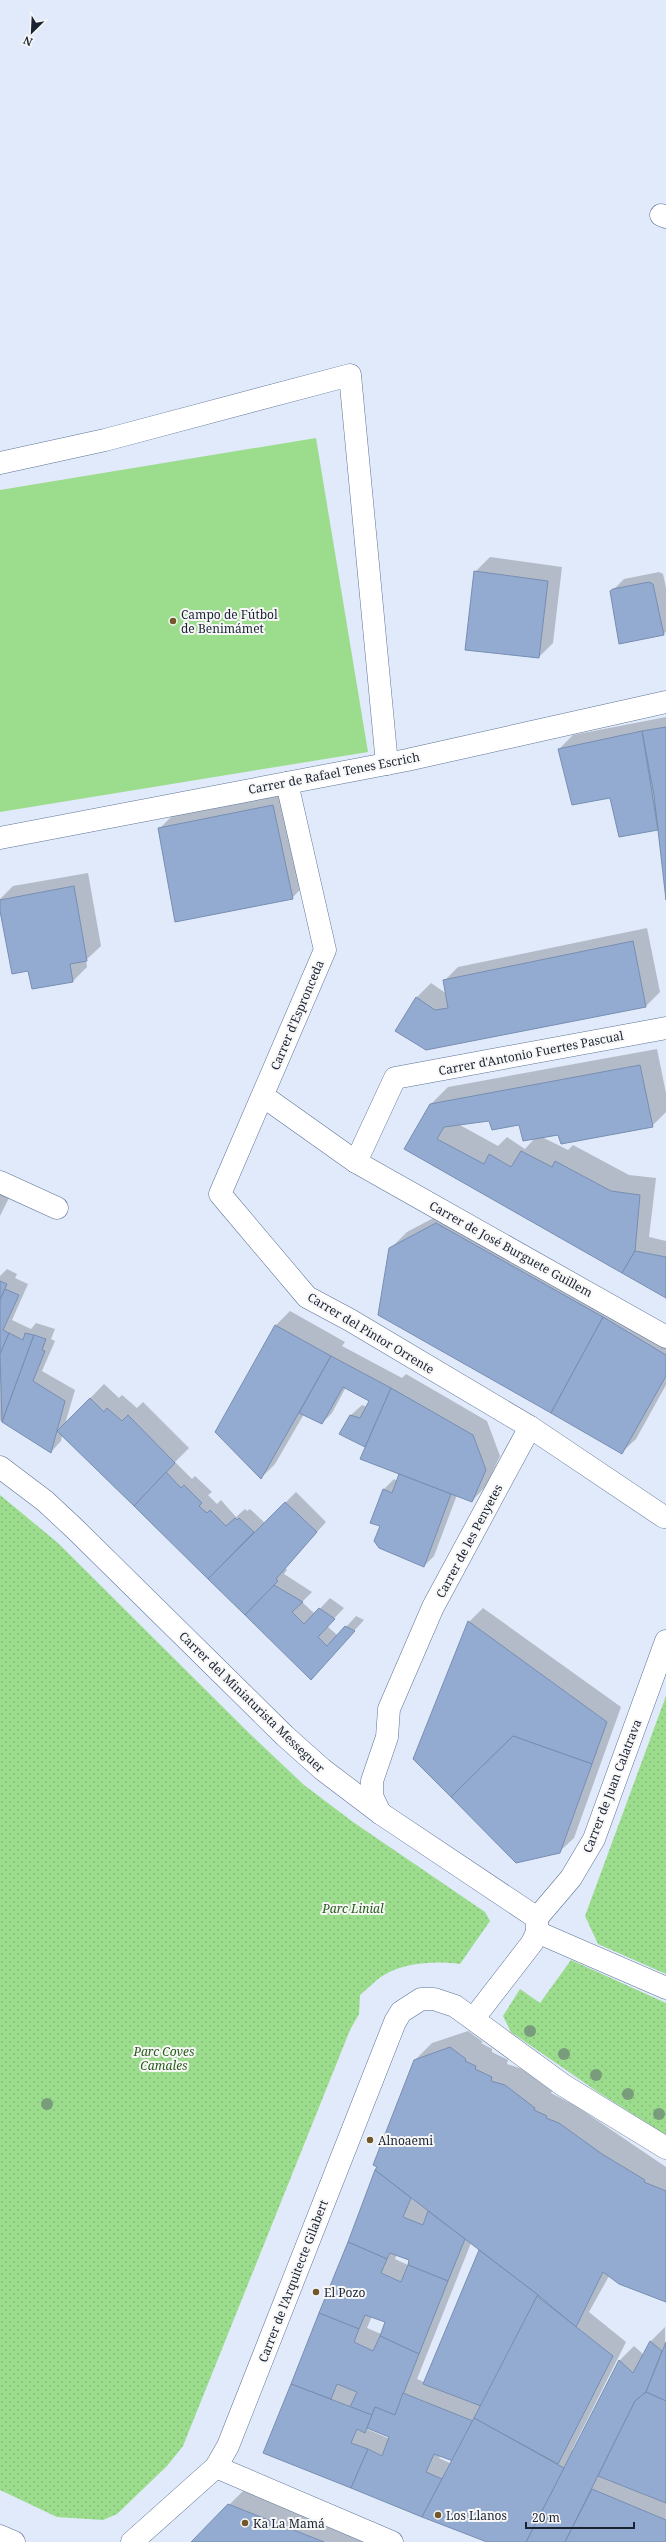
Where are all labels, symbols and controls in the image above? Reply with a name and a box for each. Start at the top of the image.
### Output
north arrow [12,12,52,52]
text: N [20,33,35,50]
place label: Campo de Fútbol de Benimámet [181,606,278,637]
marker: Campo de Fútbol de Benimámet [168,616,178,626]
street label: Carrer de Rafael Tenes Escrich [247,748,422,798]
street label: Carrer d'Espronceda [266,957,328,1072]
street label: Carrer d'Antonio Fuertes Pascual [437,1027,625,1079]
street label: Carrer de José Burguete Guillem [426,1197,596,1301]
street label: Carrer del Pintor Orrente [304,1288,438,1378]
street label: Carrer de les Penyetes [432,1481,506,1601]
street label: Carrer del Miniaturista Messeguer [175,1628,329,1777]
street label: Carrer de Juan Calatrava [579,1717,645,1855]
park label: Parc Linial [321,1900,384,1917]
park label: Parc Coves Camales [132,2043,195,2074]
place label: Alnoaemi [378,2132,433,2149]
marker: Alnoaemi [365,2135,375,2145]
street label: Carrer de l'Arquitecte Gilabert [254,2197,332,2365]
place label: El Pozo [324,2284,366,2301]
marker: El Pozo [311,2287,321,2297]
scale bar [526,2504,634,2530]
place label: Los Llanos [446,2507,507,2524]
text: 20 m [532,2509,560,2526]
marker: Los Llanos [433,2510,443,2520]
place label: Ka La Mamá [253,2515,325,2532]
marker: Ka La Mamá [240,2518,250,2528]

